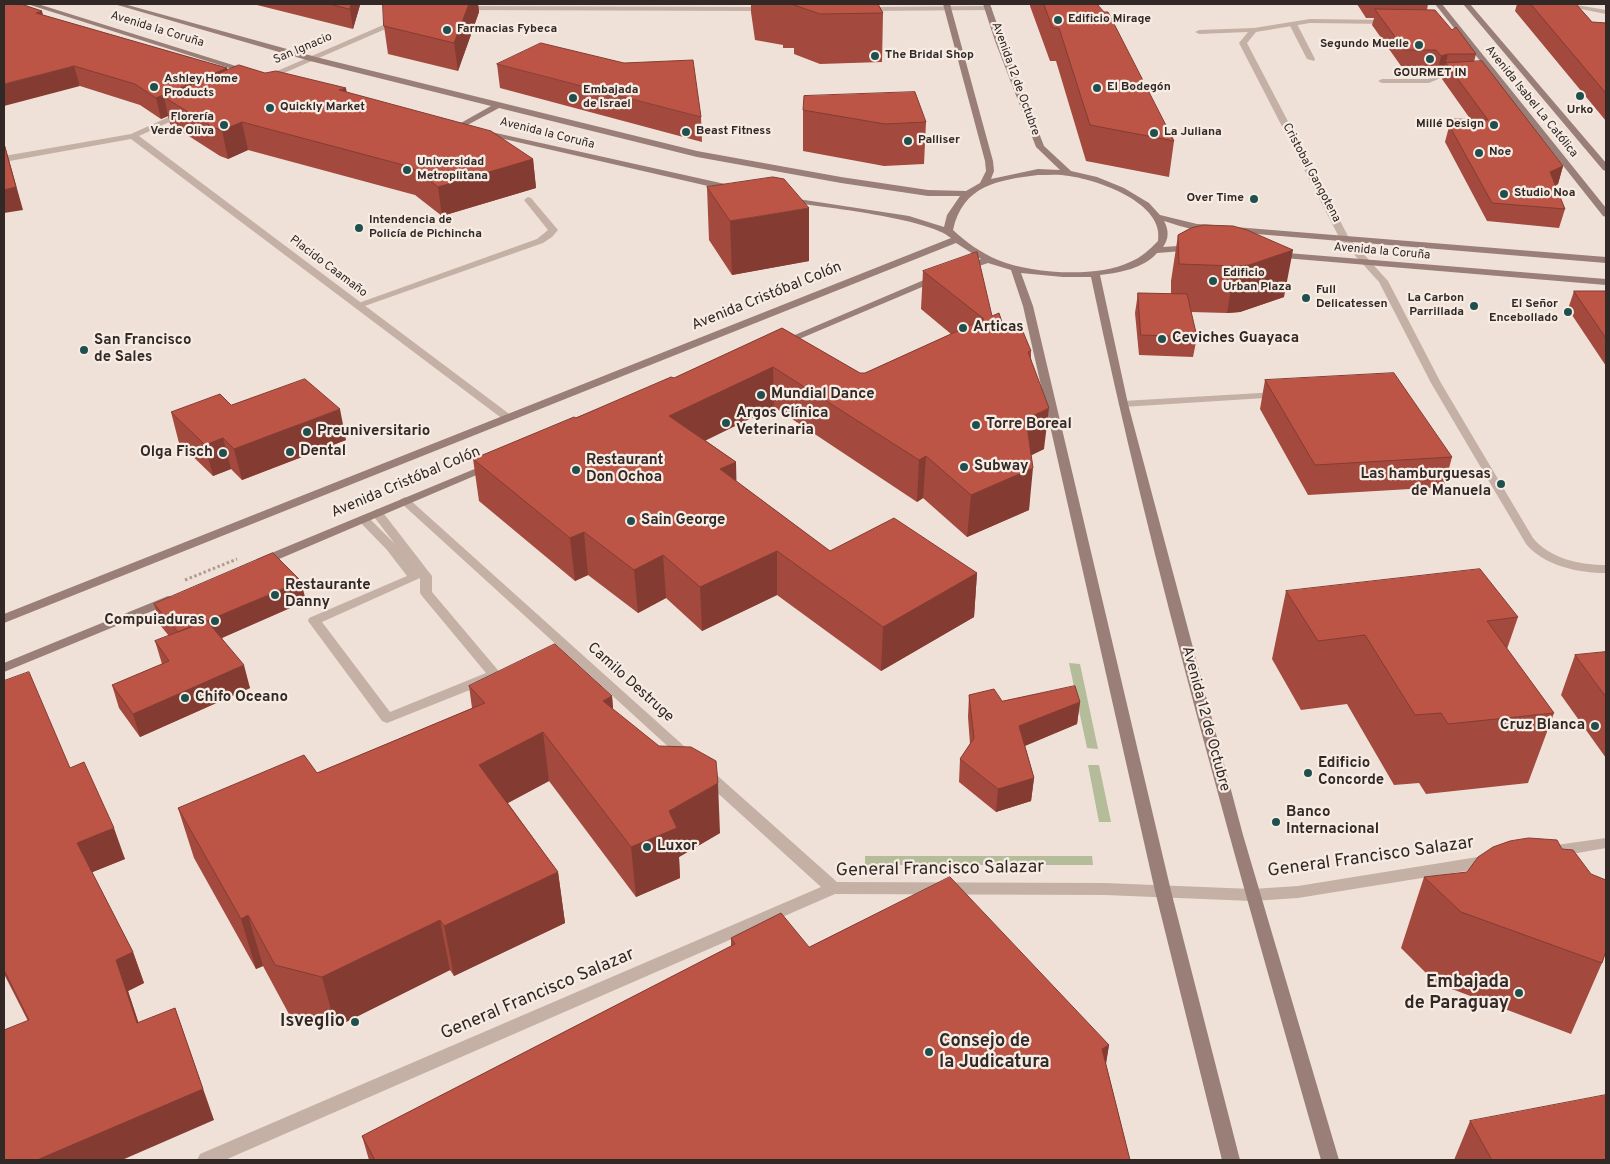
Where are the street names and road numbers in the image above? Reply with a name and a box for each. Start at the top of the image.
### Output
street label: Avenida la Coruña [108,9,206,51]
street label: Avenida 12 de Octubre [988,20,1042,138]
street label: San Ignacio [271,30,335,68]
street label: Avenida Isabel La Católica [1482,43,1580,161]
street label: Avenida la Coruña [498,115,596,153]
street label: Cristobal Gangotena [1279,121,1343,225]
street label: Placido Caamaño [286,233,370,301]
street label: Avenida la Coruña [1333,241,1431,263]
street label: Avenida Cristóbal Colón [689,259,845,335]
street label: Avenida Cristóbal Colón [329,443,483,523]
street label: Camilo Destruge [583,639,677,727]
street label: Avenida 12 de Octubre [1177,644,1233,794]
street label: General Francisco Salazar [1266,833,1476,883]
street label: General Francisco Salazar [836,857,1044,883]
street label: General Francisco Salazar [438,944,638,1046]

